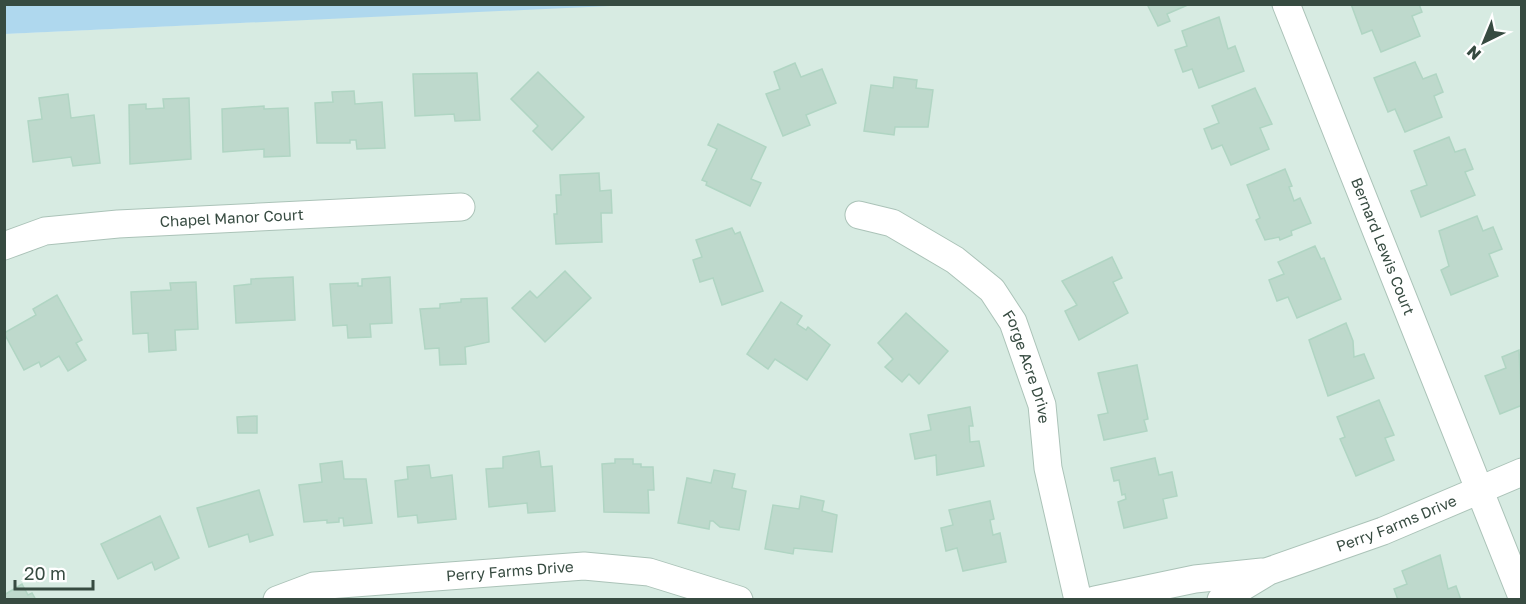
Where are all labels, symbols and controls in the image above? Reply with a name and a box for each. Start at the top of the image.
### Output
north arrow [1454,12,1514,72]
text: N [1462,42,1485,64]
street label: Bernard Lewis Court [1348,175,1419,317]
street label: Chapel Manor Court [159,205,304,230]
street label: Forge Acre Drive [1000,306,1054,424]
street label: Perry Farms Drive [1334,491,1459,555]
scale bar [15,553,93,591]
street label: Perry Farms Drive [445,557,575,584]
text: 20 m [24,562,66,584]

